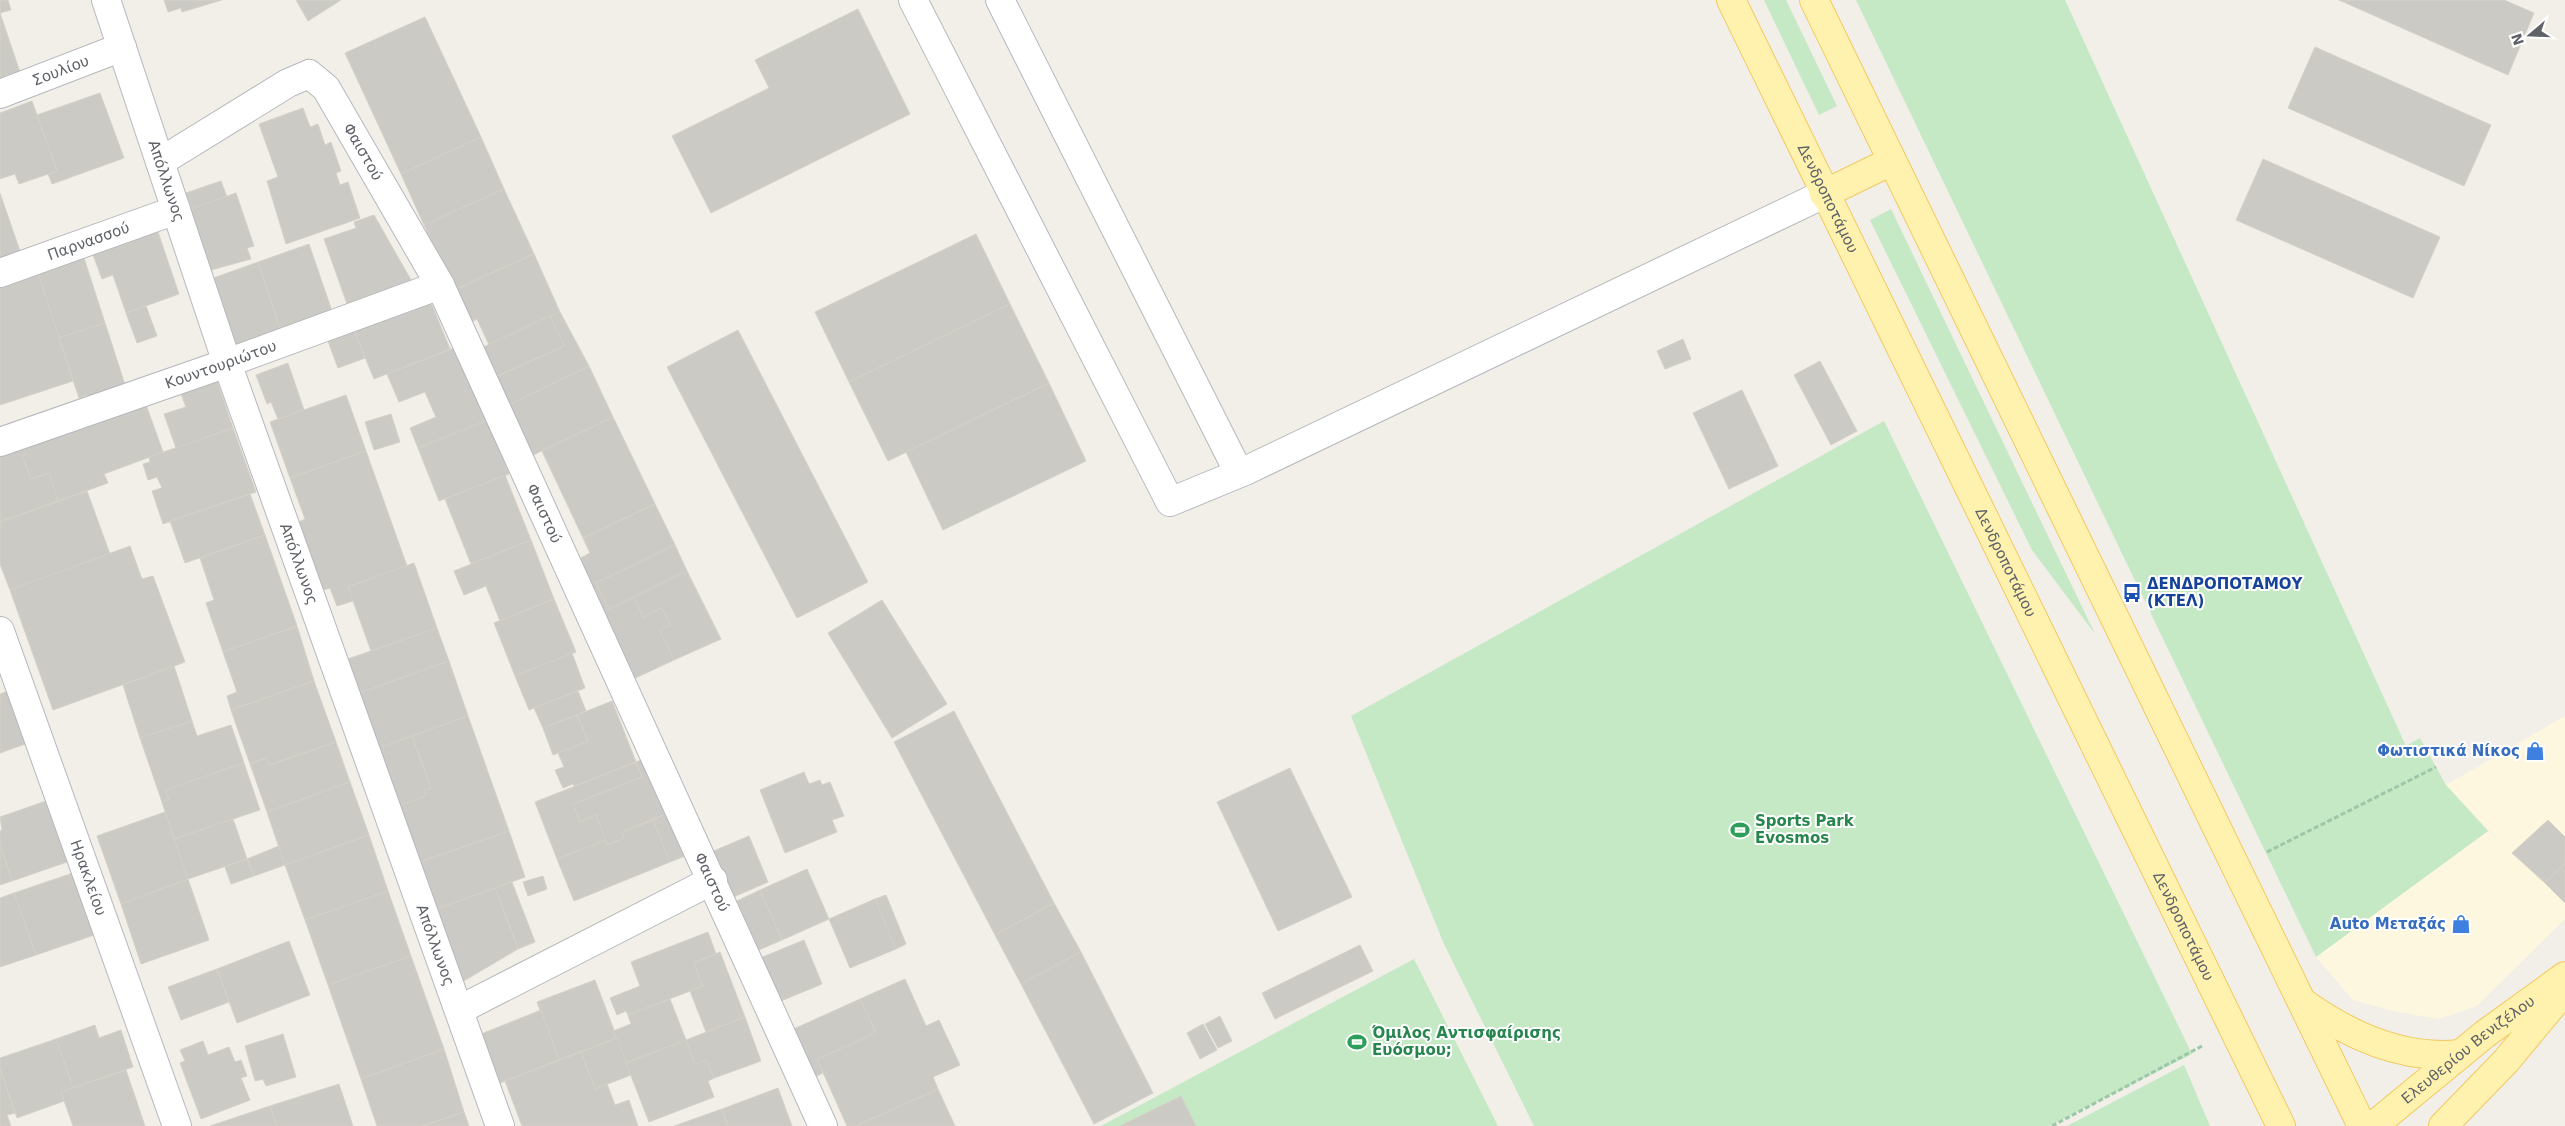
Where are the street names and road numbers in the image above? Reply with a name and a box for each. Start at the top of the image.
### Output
street label: Σουλίου [30,52,92,90]
street label: Φαιστού [339,120,387,184]
street label: Απόλλωνος [144,138,188,224]
street label: Δενδροποτάμου [1794,141,1862,256]
street label: Παρνασσού [45,218,132,264]
street label: Κουντουριώτου [163,337,279,393]
street label: Φαιστού [523,481,565,546]
street label: Δενδροποτάμου [1971,505,2040,620]
street label: Απόλλωνος [276,521,322,607]
street label: Ηρακλείου [66,837,110,918]
street label: Φαιστού [691,850,733,915]
street label: Δενδροποτάμου [2149,869,2218,984]
street label: Απόλλωνος [412,902,458,988]
street label: Ελευθερίου Βενιζέλου [2398,992,2538,1108]

